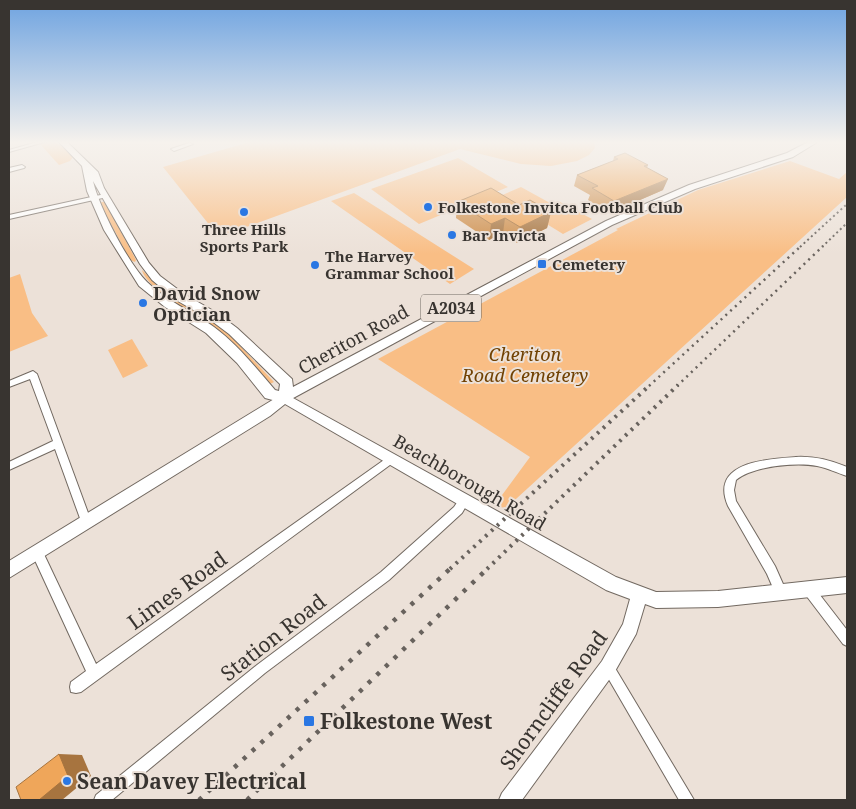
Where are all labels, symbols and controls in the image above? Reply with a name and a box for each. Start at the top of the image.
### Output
place label: Folkestone Invitca Football Club [438,197,683,217]
marker: Folkestone Invitca Football Club [422,201,434,213]
marker: Three Hills Sports Park [238,206,250,218]
place label: Three Hills Sports Park [200,219,289,256]
place label: Bar Invicta [462,225,546,245]
marker: Bar Invicta [446,229,458,241]
place label: The Harvey Grammar School [325,246,454,283]
place label: Cemetery [552,254,625,274]
marker: Cemetery [536,258,548,270]
marker: The Harvey Grammar School [309,259,321,271]
place label: David Snow Optician [153,281,261,326]
road number: A2034 [421,294,481,322]
marker: David Snow Optician [137,297,149,309]
street label: Cheriton Road [294,299,412,379]
park label: Cheriton Road Cemetery [461,342,588,387]
street label: Beachborough Road [389,428,551,536]
street label: Limes Road [122,544,232,636]
street label: Station Road [215,587,332,687]
street label: Shorncliffe Road [493,625,613,775]
place label: Folkestone West [320,707,493,735]
marker: Folkestone West [302,714,316,728]
place label: Sean Davey Electrical [77,767,307,795]
marker: Sean Davey Electrical [61,775,73,787]

